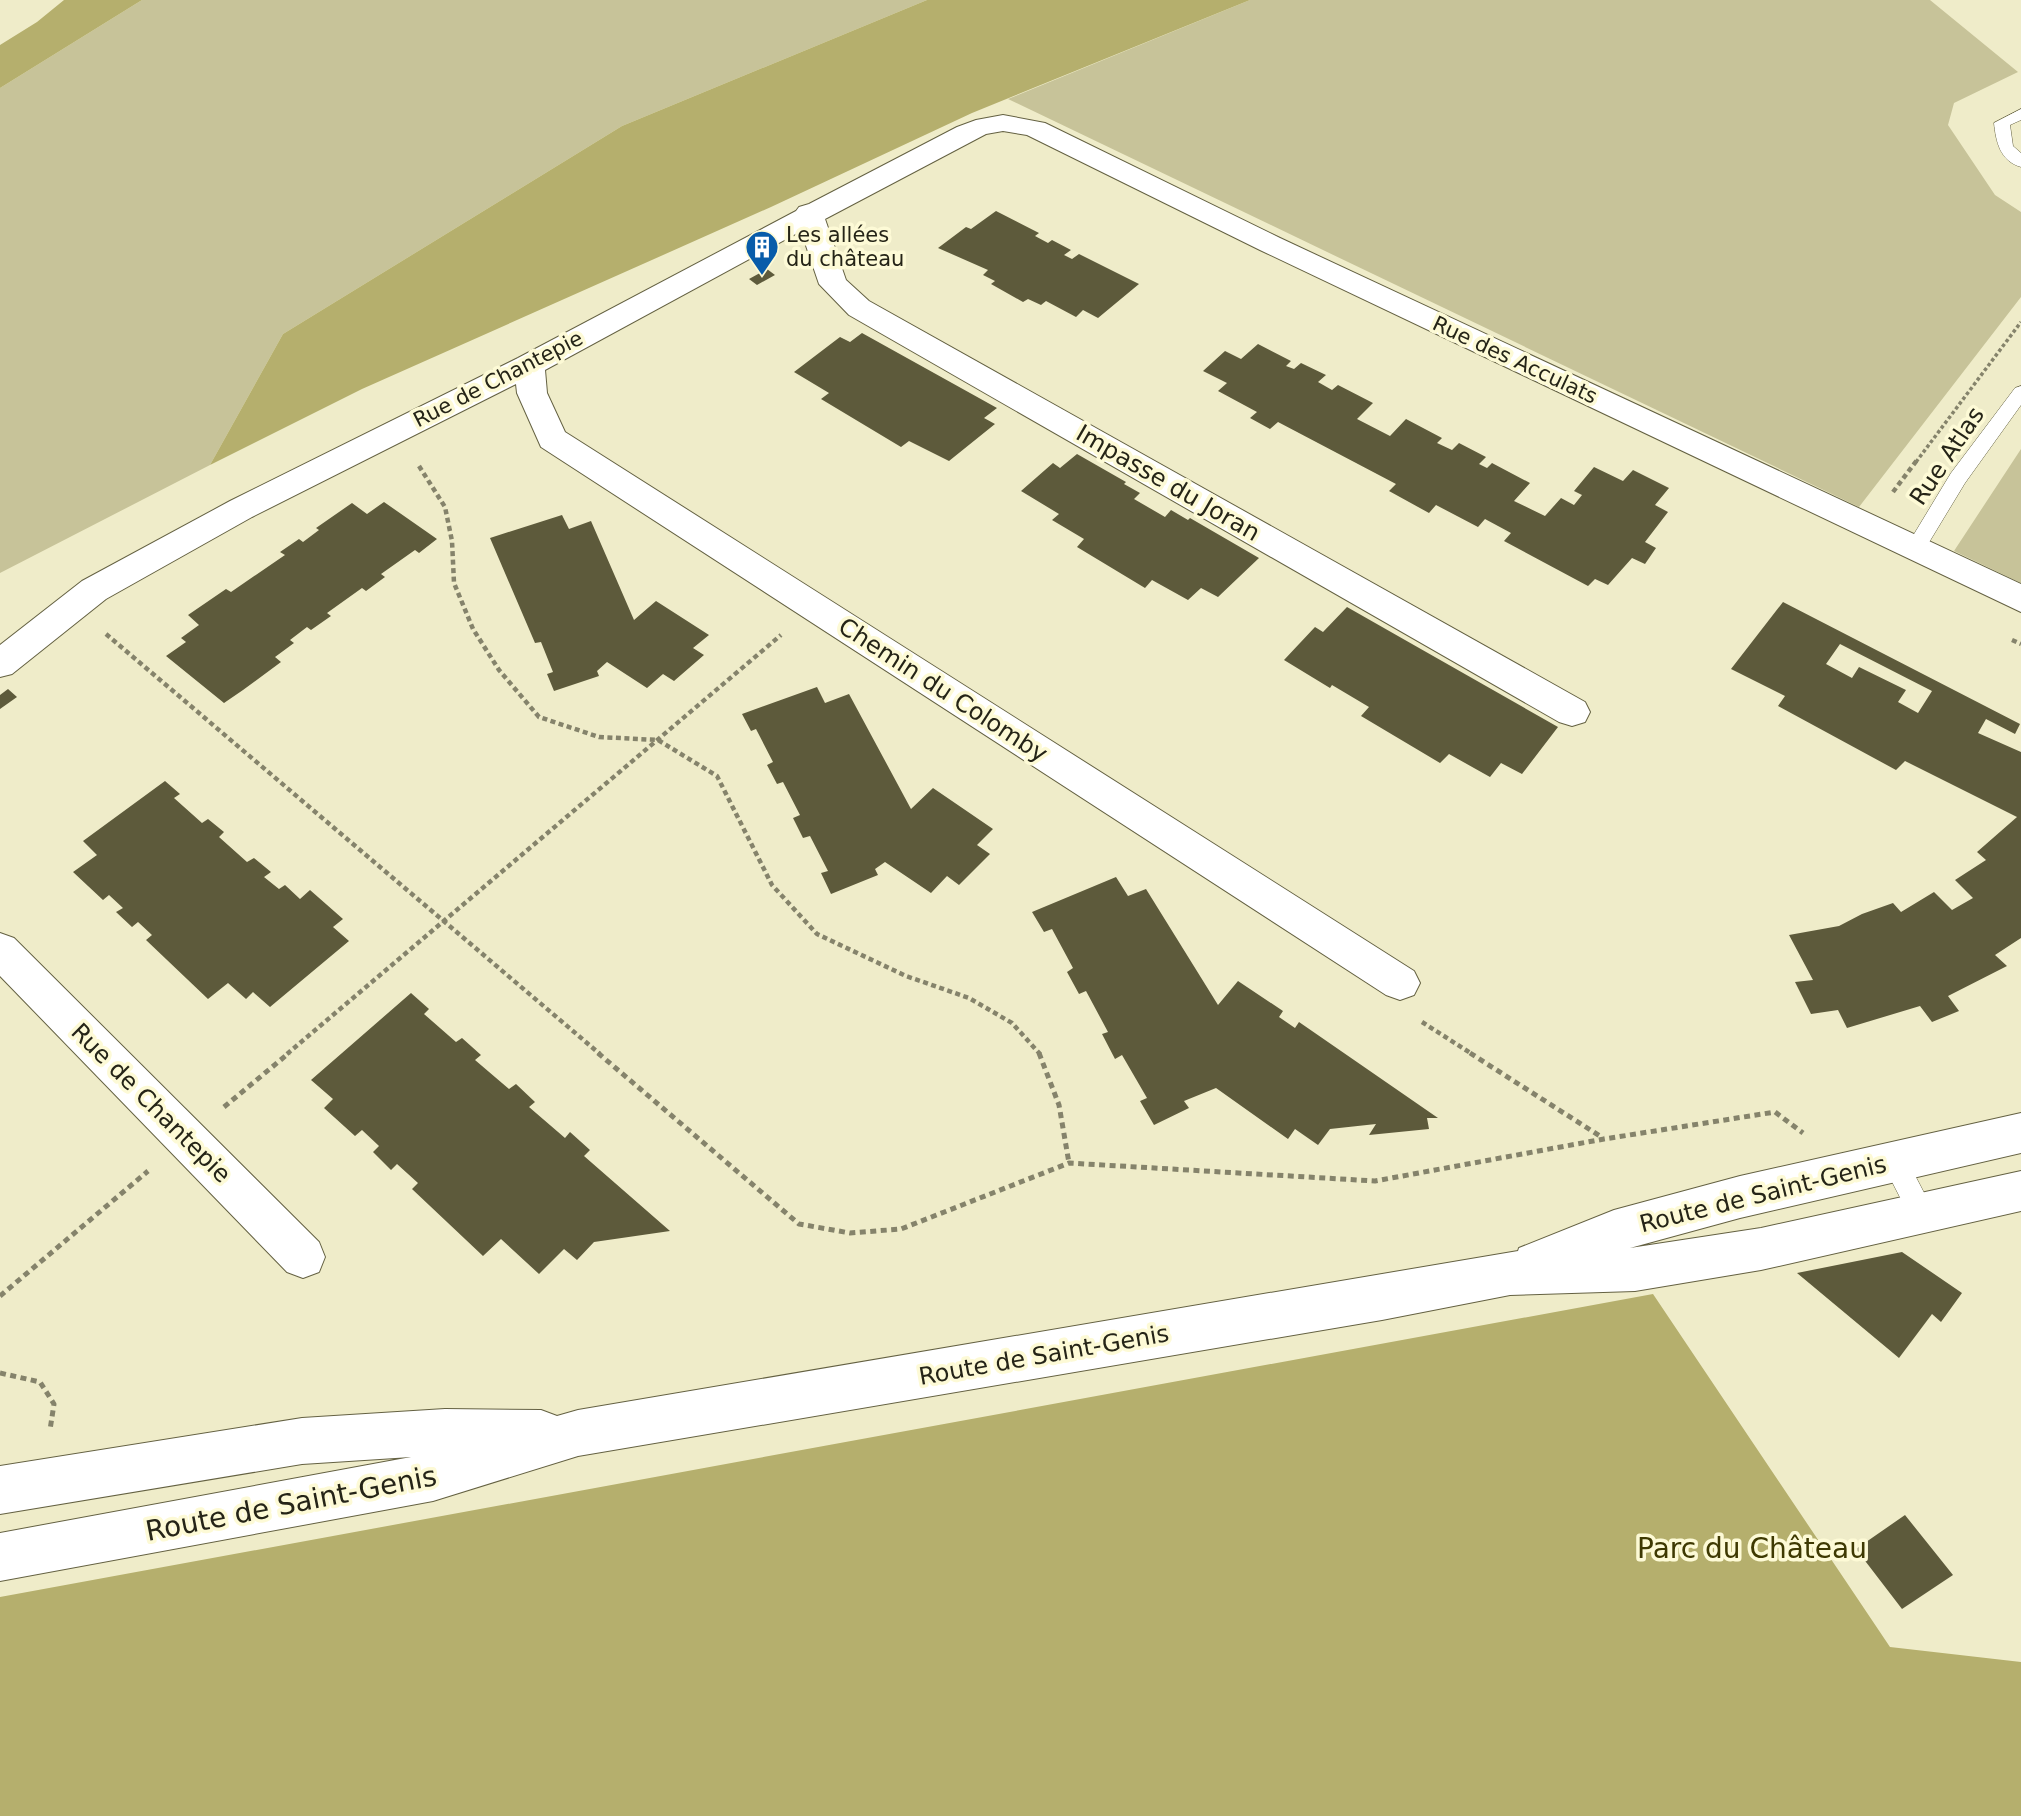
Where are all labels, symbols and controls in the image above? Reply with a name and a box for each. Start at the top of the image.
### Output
place label: Les allées du château [786,223,904,271]
building icon: Les allées du château [743,228,781,277]
street label: Rue des Acculats [1429,311,1601,409]
street label: Rue de Chantepie [409,326,587,432]
street label: Rue Atlas [1904,402,1990,510]
street label: Impasse du Joran [1071,419,1265,547]
street label: Chemin du Colomby [833,612,1053,768]
street label: Rue de Chantepie [66,1018,236,1188]
street label: Route de Saint-Genis [1637,1150,1889,1238]
street label: Route de Saint-Genis [917,1319,1171,1391]
street label: Route de Saint-Genis [143,1459,439,1548]
park label: Parc du Château [1637,1532,1867,1565]

